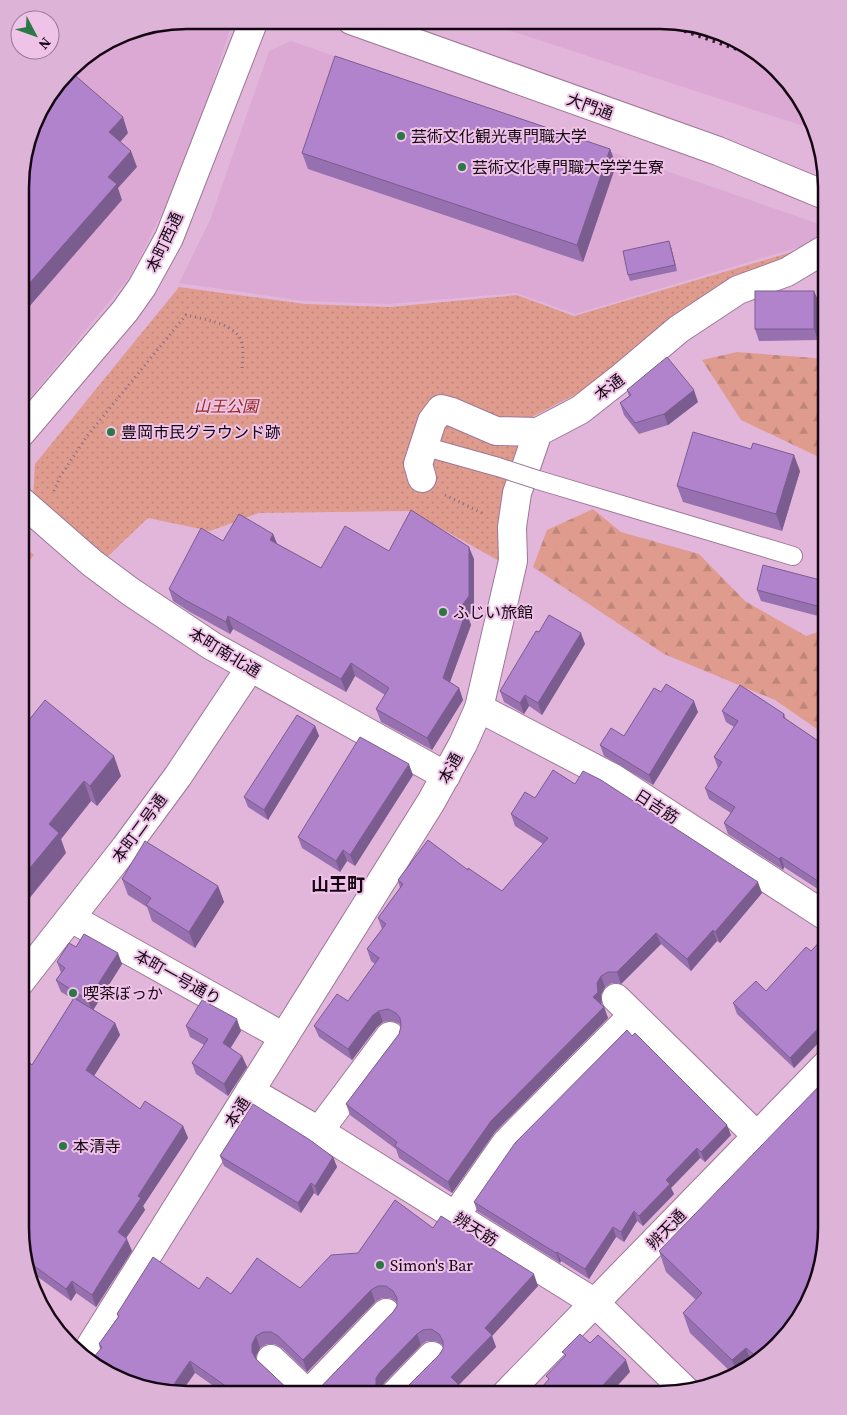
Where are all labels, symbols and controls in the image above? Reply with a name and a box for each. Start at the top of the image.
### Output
north arrow [10,10,60,60]
text: N [34,33,56,54]
street label: 大門通 [564,87,616,125]
place label: 芸術文化観光専門職大学 [411,125,587,147]
marker: 芸術文化観光専門職大学 [395,130,407,142]
place label: 芸術文化専門職大学学生寮 [472,156,664,178]
marker: 芸術文化専門職大学学生寮 [456,161,468,173]
street label: 本町西通 [141,208,187,276]
street label: 本通 [590,368,628,406]
park label: 山王公園 [194,395,260,417]
place label: 豊岡市民グラウンド跡 [121,421,281,443]
marker: 豊岡市民グラウンド跡 [105,426,117,438]
place label: ふじい旅館 [453,601,533,623]
marker: ふじい旅館 [437,606,449,618]
street label: 本町南北通 [185,622,265,682]
street label: 本通 [433,749,467,787]
street label: 日吉筋 [631,784,683,828]
street label: 本町二号通 [107,789,171,867]
district label: 山王町 [311,872,365,897]
street label: 本町一号通り [131,944,225,1010]
place label: 喫茶ぼっか [83,982,163,1004]
marker: 喫茶ぼっか [67,987,79,999]
street label: 本通 [219,1093,255,1131]
place label: 本清寺 [73,1135,121,1157]
marker: 本清寺 [57,1140,69,1152]
street label: 辨天通 [641,1204,691,1254]
street label: 辨天筋 [450,1207,502,1251]
place label: Simon's Bar [390,1254,473,1276]
marker: Simon's Bar [374,1259,386,1271]

